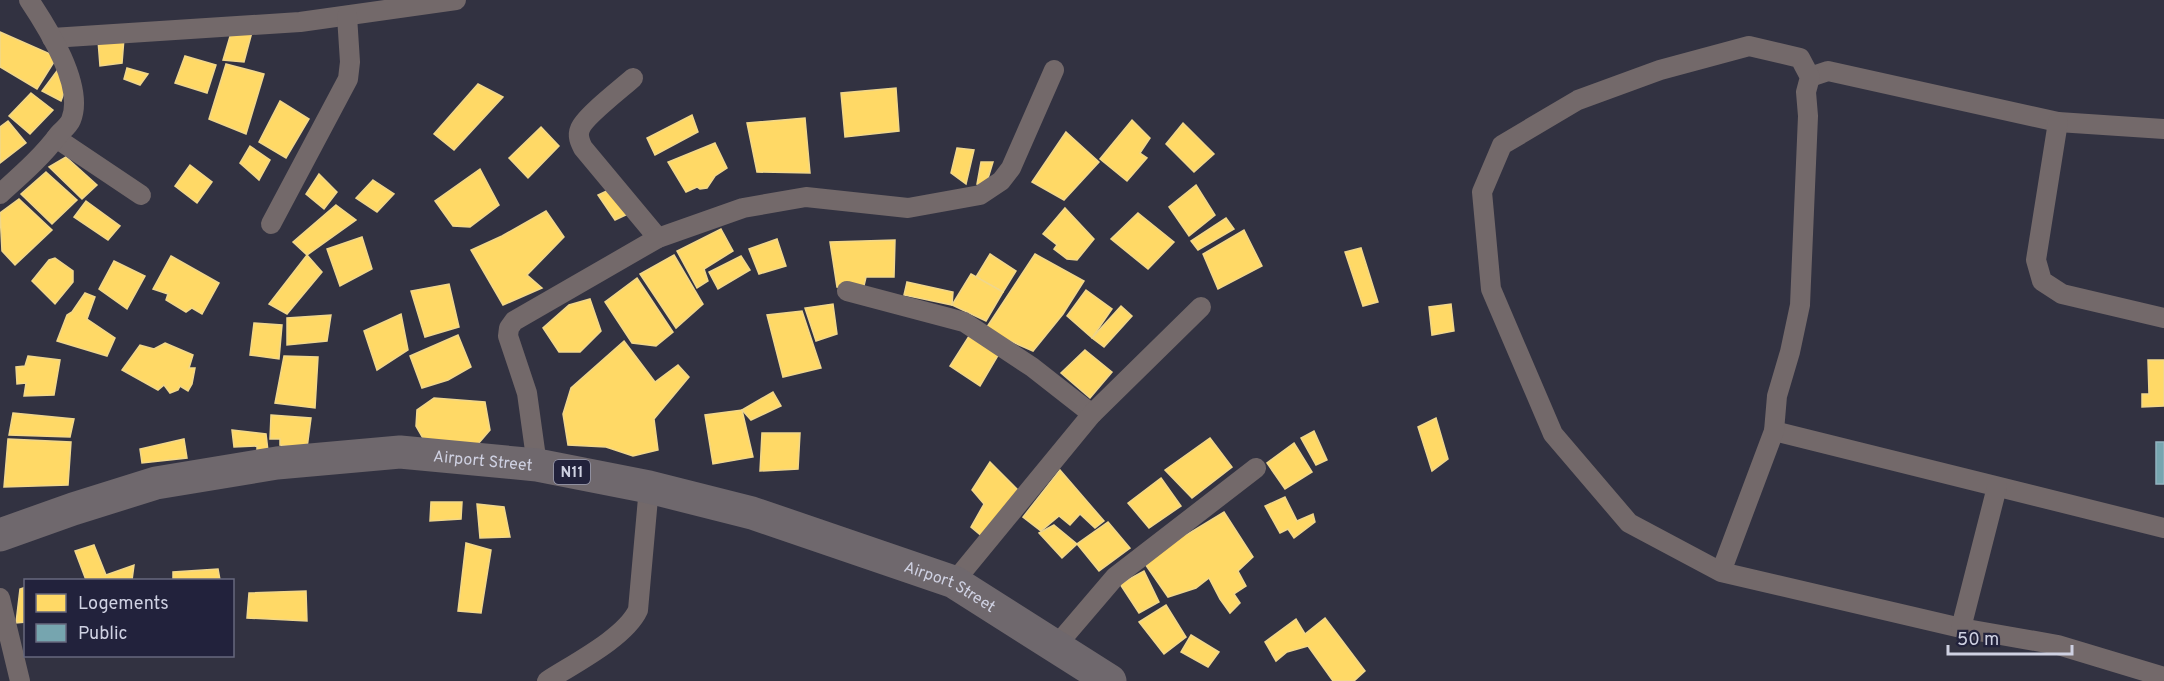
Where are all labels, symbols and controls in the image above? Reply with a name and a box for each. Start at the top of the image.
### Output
street label: Airport Street [432,447,533,477]
road number: N11 [554,460,590,484]
street label: Airport Street [901,558,999,618]
legend [24,579,234,657]
text: Logements [78,593,169,616]
scale bar [1948,618,2072,656]
text: Public [78,623,128,646]
text: 50 m [1957,629,1999,652]

